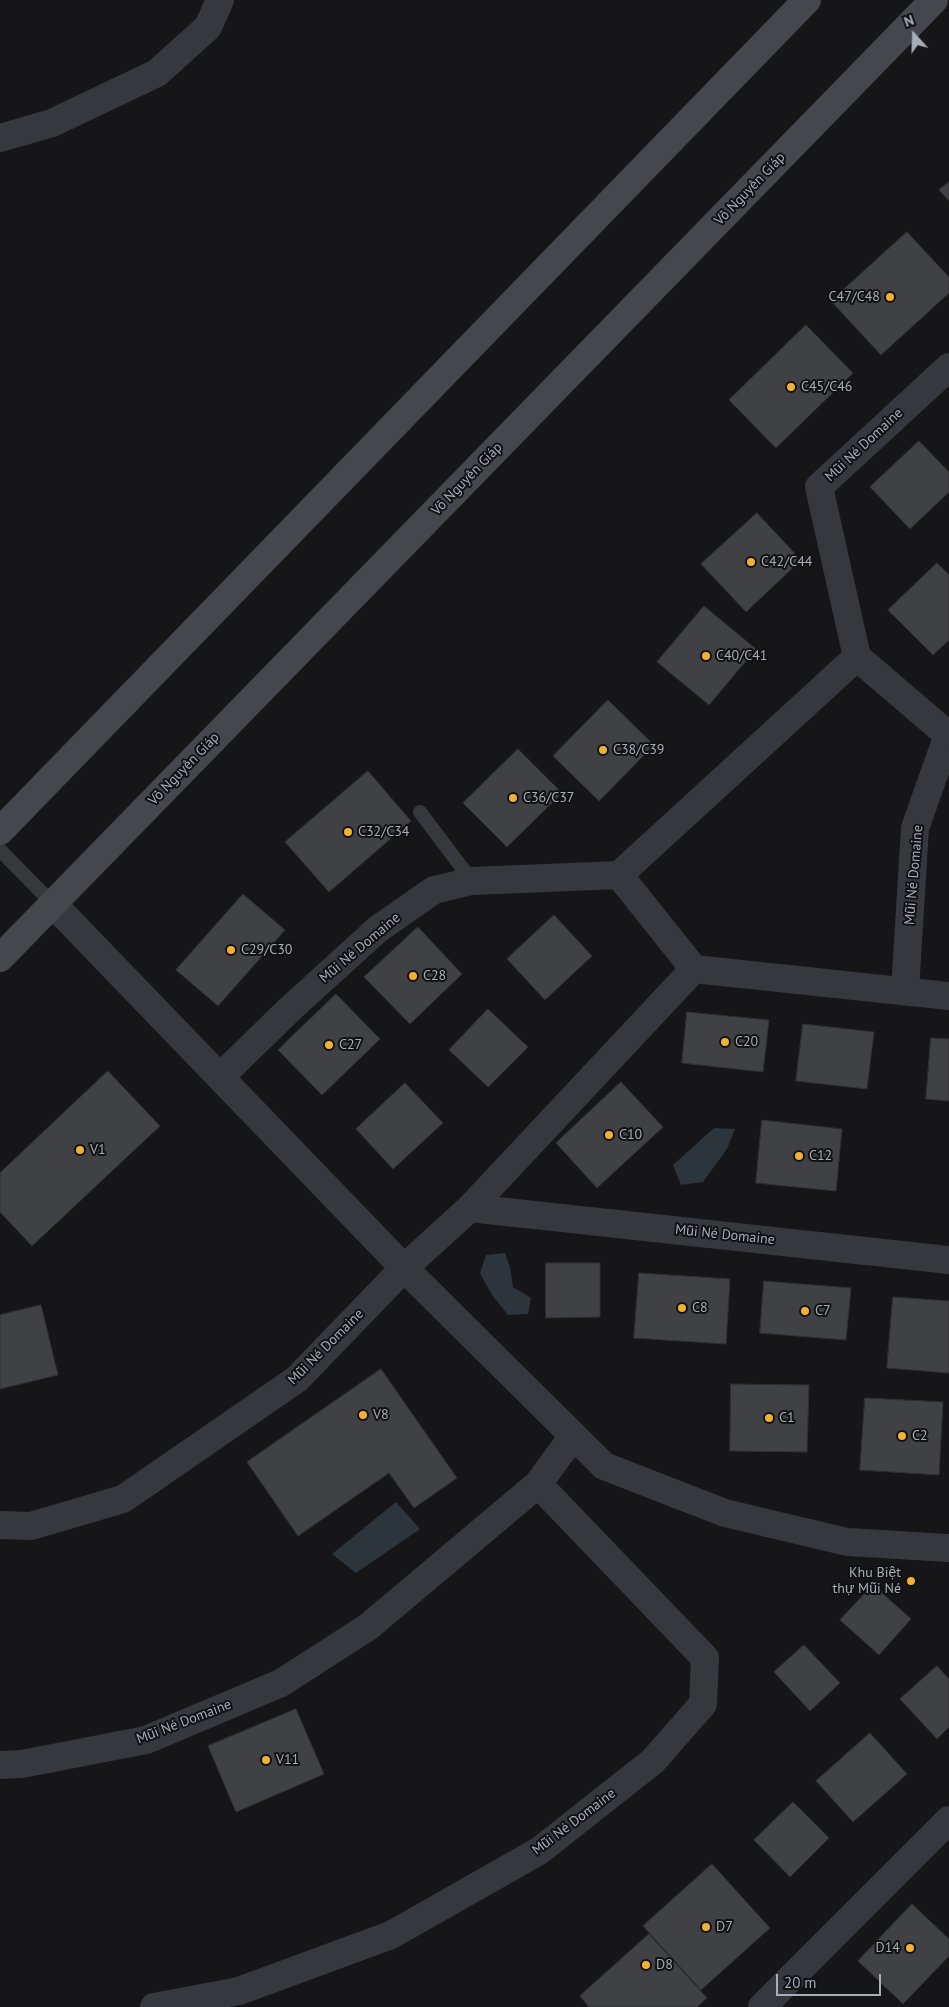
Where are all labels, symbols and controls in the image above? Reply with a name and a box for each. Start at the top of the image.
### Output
north arrow [889,10,939,60]
text: N [901,11,916,31]
street label: Võ Nguyên Giáp [711,149,789,229]
place label: C47/C48 [829,289,880,305]
marker: C47/C48 [884,291,896,303]
place label: C45/C46 [801,379,852,395]
marker: C45/C46 [785,381,797,393]
street label: Mũi Né Domaine [822,405,906,485]
street label: Võ Nguyên Giáp [428,439,506,519]
place label: C42/C44 [761,554,812,570]
marker: C42/C44 [745,556,757,568]
place label: C40/C41 [716,648,767,664]
marker: C40/C41 [700,650,712,662]
street label: Võ Nguyên Giáp [145,729,223,809]
place label: C38/C39 [613,742,664,758]
marker: C38/C39 [597,744,609,756]
place label: C36/C37 [523,790,574,806]
marker: C36/C37 [507,792,519,804]
place label: C32/C34 [358,824,409,840]
street label: Mũi Né Domaine [901,824,927,926]
marker: C32/C34 [342,826,354,838]
street label: Mũi Né Domaine [316,909,404,987]
place label: C29/C30 [241,942,292,958]
marker: C29/C30 [225,944,237,956]
place label: C28 [423,968,446,984]
marker: C28 [407,970,419,982]
place label: C20 [735,1034,758,1050]
marker: C20 [719,1036,731,1048]
place label: C27 [339,1037,362,1053]
marker: C27 [323,1039,335,1051]
place label: C10 [619,1127,642,1143]
marker: C10 [603,1129,615,1141]
place label: V1 [90,1142,106,1158]
marker: V1 [74,1144,86,1156]
place label: C12 [809,1148,832,1164]
marker: C12 [793,1150,805,1162]
street label: Mũi Né Domaine [674,1221,776,1249]
place label: C8 [692,1300,708,1316]
marker: C8 [676,1302,688,1314]
place label: C7 [815,1303,831,1319]
marker: C7 [799,1305,811,1317]
street label: Mũi Né Domaine [285,1306,367,1388]
place label: V8 [373,1407,389,1423]
marker: V8 [357,1409,369,1421]
place label: C1 [779,1410,795,1426]
marker: C1 [763,1412,775,1424]
place label: C2 [912,1428,928,1444]
marker: C2 [896,1430,908,1442]
place label: Khu Biệt thự Mũi Né [833,1565,901,1598]
marker: Khu Biệt thự Mũi Né [905,1575,917,1587]
street label: Mũi Né Domaine [134,1696,234,1748]
place label: V11 [276,1752,299,1768]
marker: V11 [260,1754,272,1766]
street label: Mũi Né Domaine [529,1785,619,1859]
place label: D7 [716,1919,733,1935]
marker: D7 [700,1921,712,1933]
place label: D14 [876,1940,900,1956]
marker: D14 [904,1942,916,1954]
place label: D8 [656,1957,673,1973]
marker: D8 [640,1959,652,1971]
scale bar [779,1964,884,1996]
text: 20 m [784,1973,817,1992]

